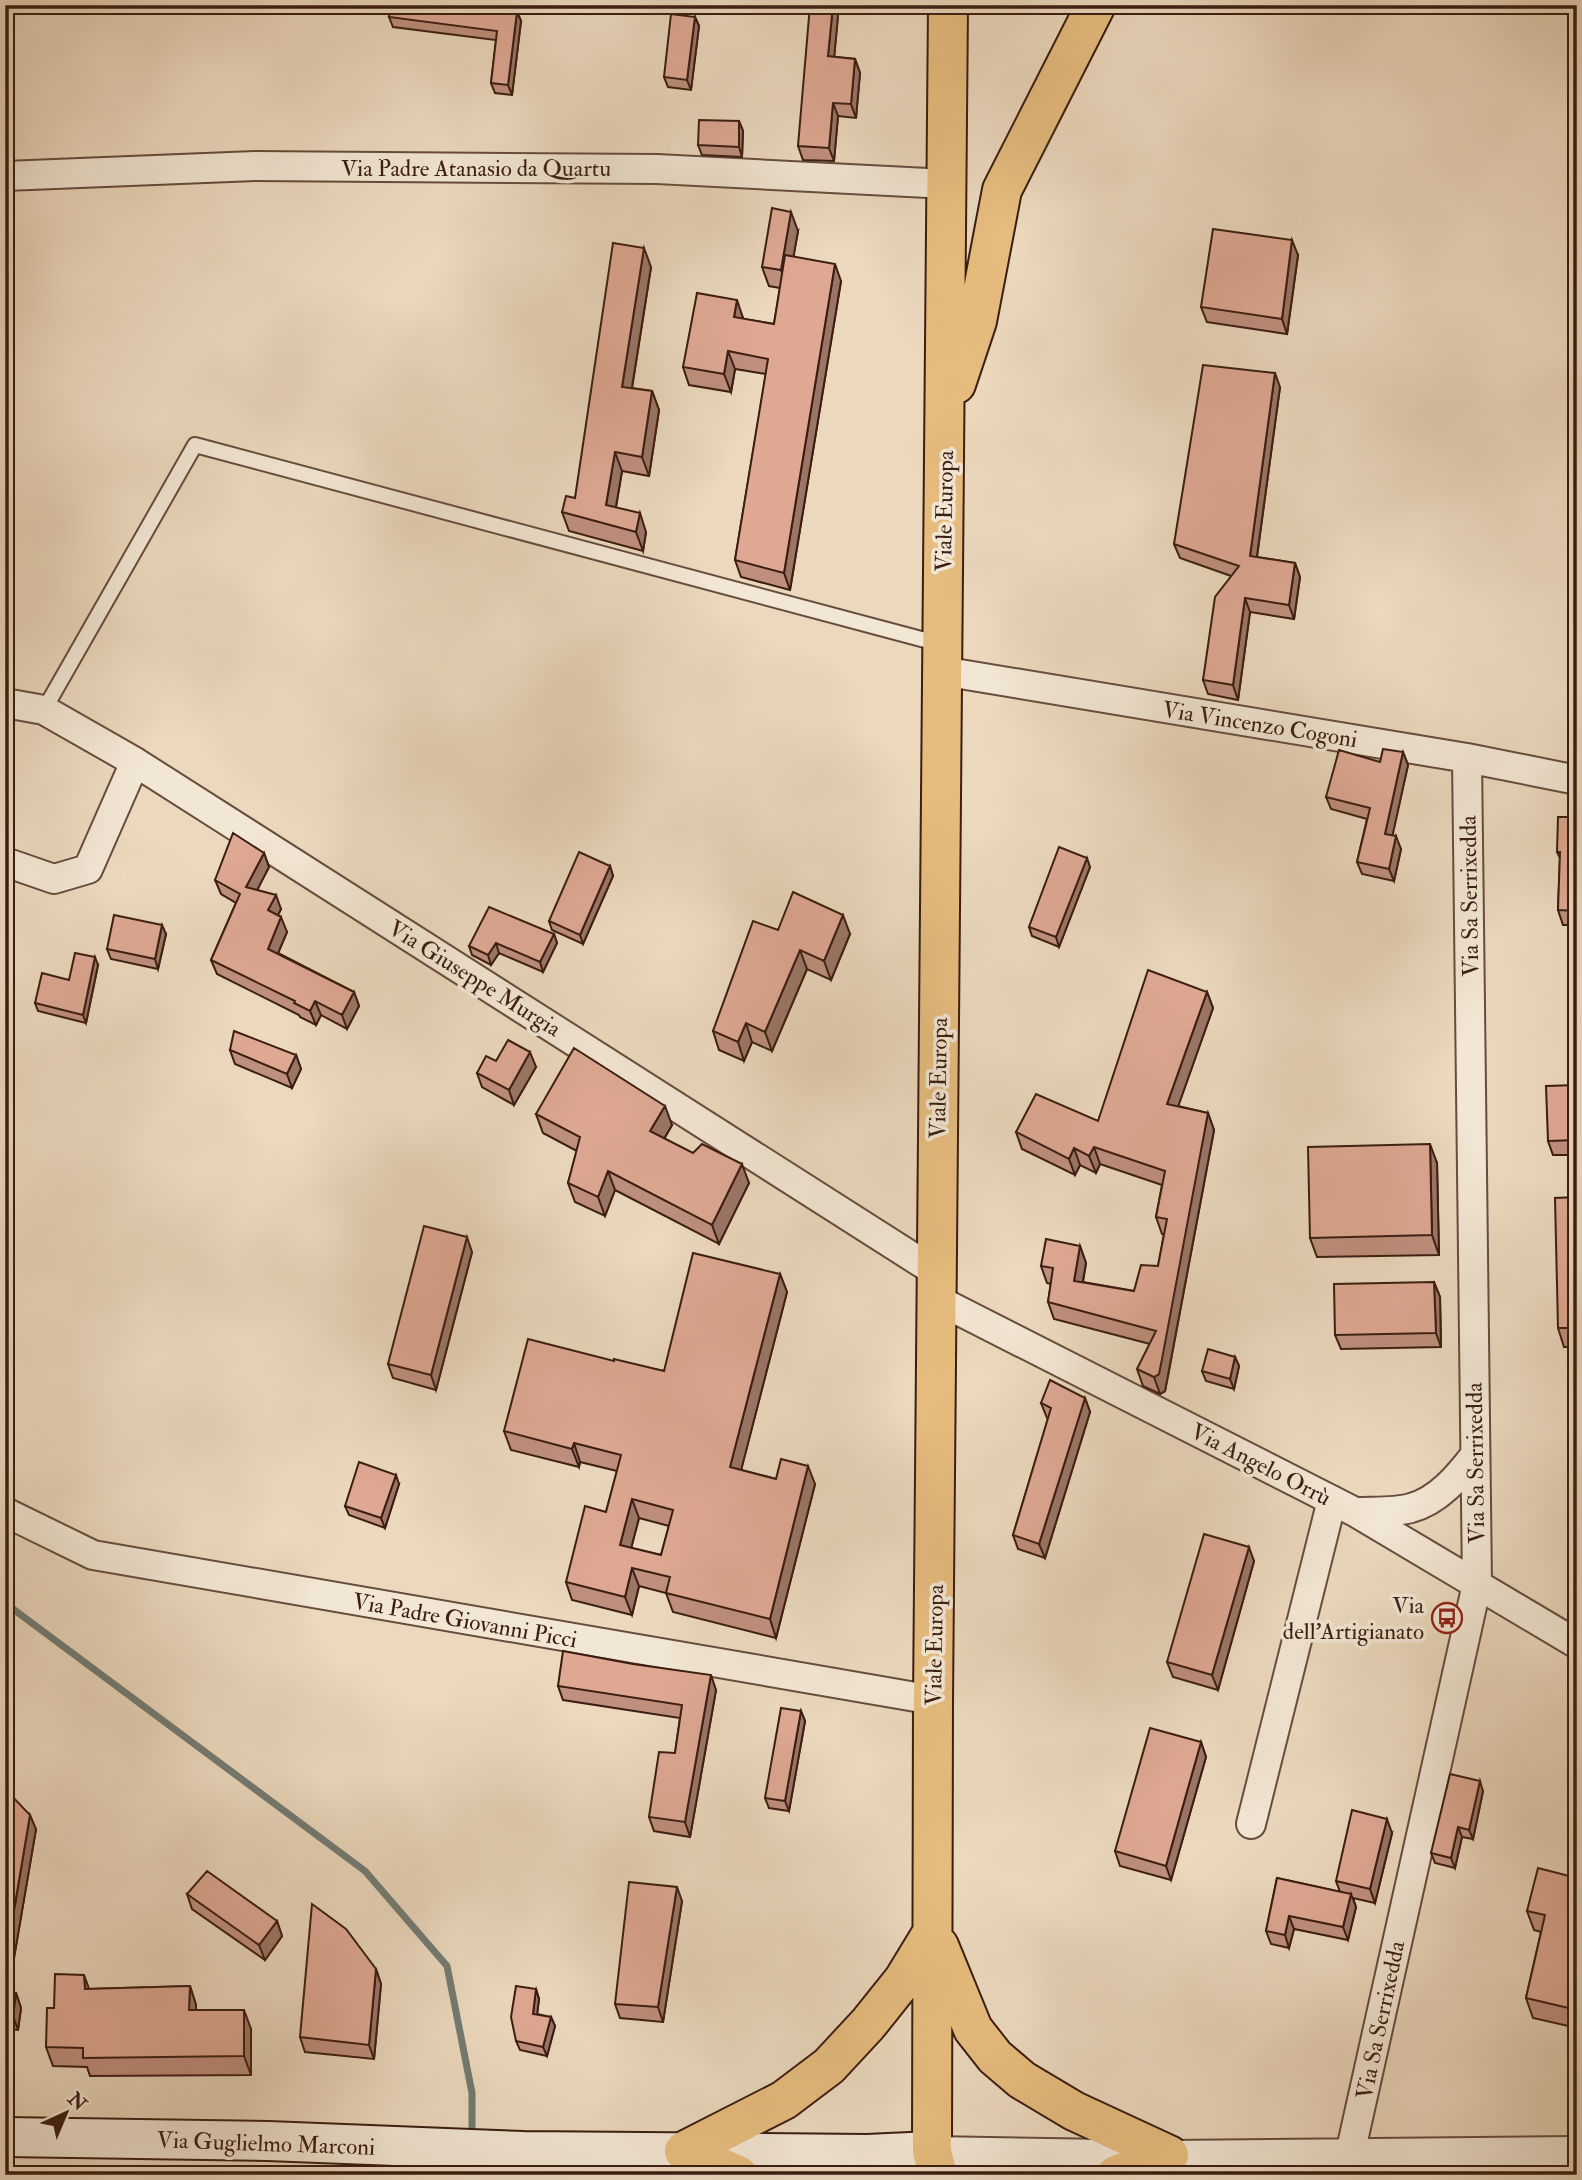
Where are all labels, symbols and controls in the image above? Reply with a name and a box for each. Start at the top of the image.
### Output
street label: Via Padre Atanasio da Quartu [341,154,611,183]
street label: Viale Europa [929,450,961,572]
street label: Via Vincenzo Cogoni [1160,695,1359,754]
street label: Via Sa Serrixedda [1454,815,1485,977]
street label: Via Giuseppe Murgia [382,914,567,1044]
street label: Viale Europa [923,1017,955,1139]
street label: Via Sa Serrixedda [1460,1382,1491,1544]
street label: Via Angelo Orrù [1186,1417,1336,1512]
street label: Viale Europa [919,1584,951,1706]
street label: Via Padre Giovanni Picci [350,1586,579,1655]
place label: Via dell'Artigianato [1283,1591,1425,1646]
bus stop icon: Via dell'Artigianato [1430,1601,1464,1635]
street label: Via Sa Serrixedda [1350,1938,1412,2102]
north arrow [32,2078,102,2148]
text: N [62,2086,92,2117]
street label: Via Guglielmo Marconi [156,2125,376,2162]

